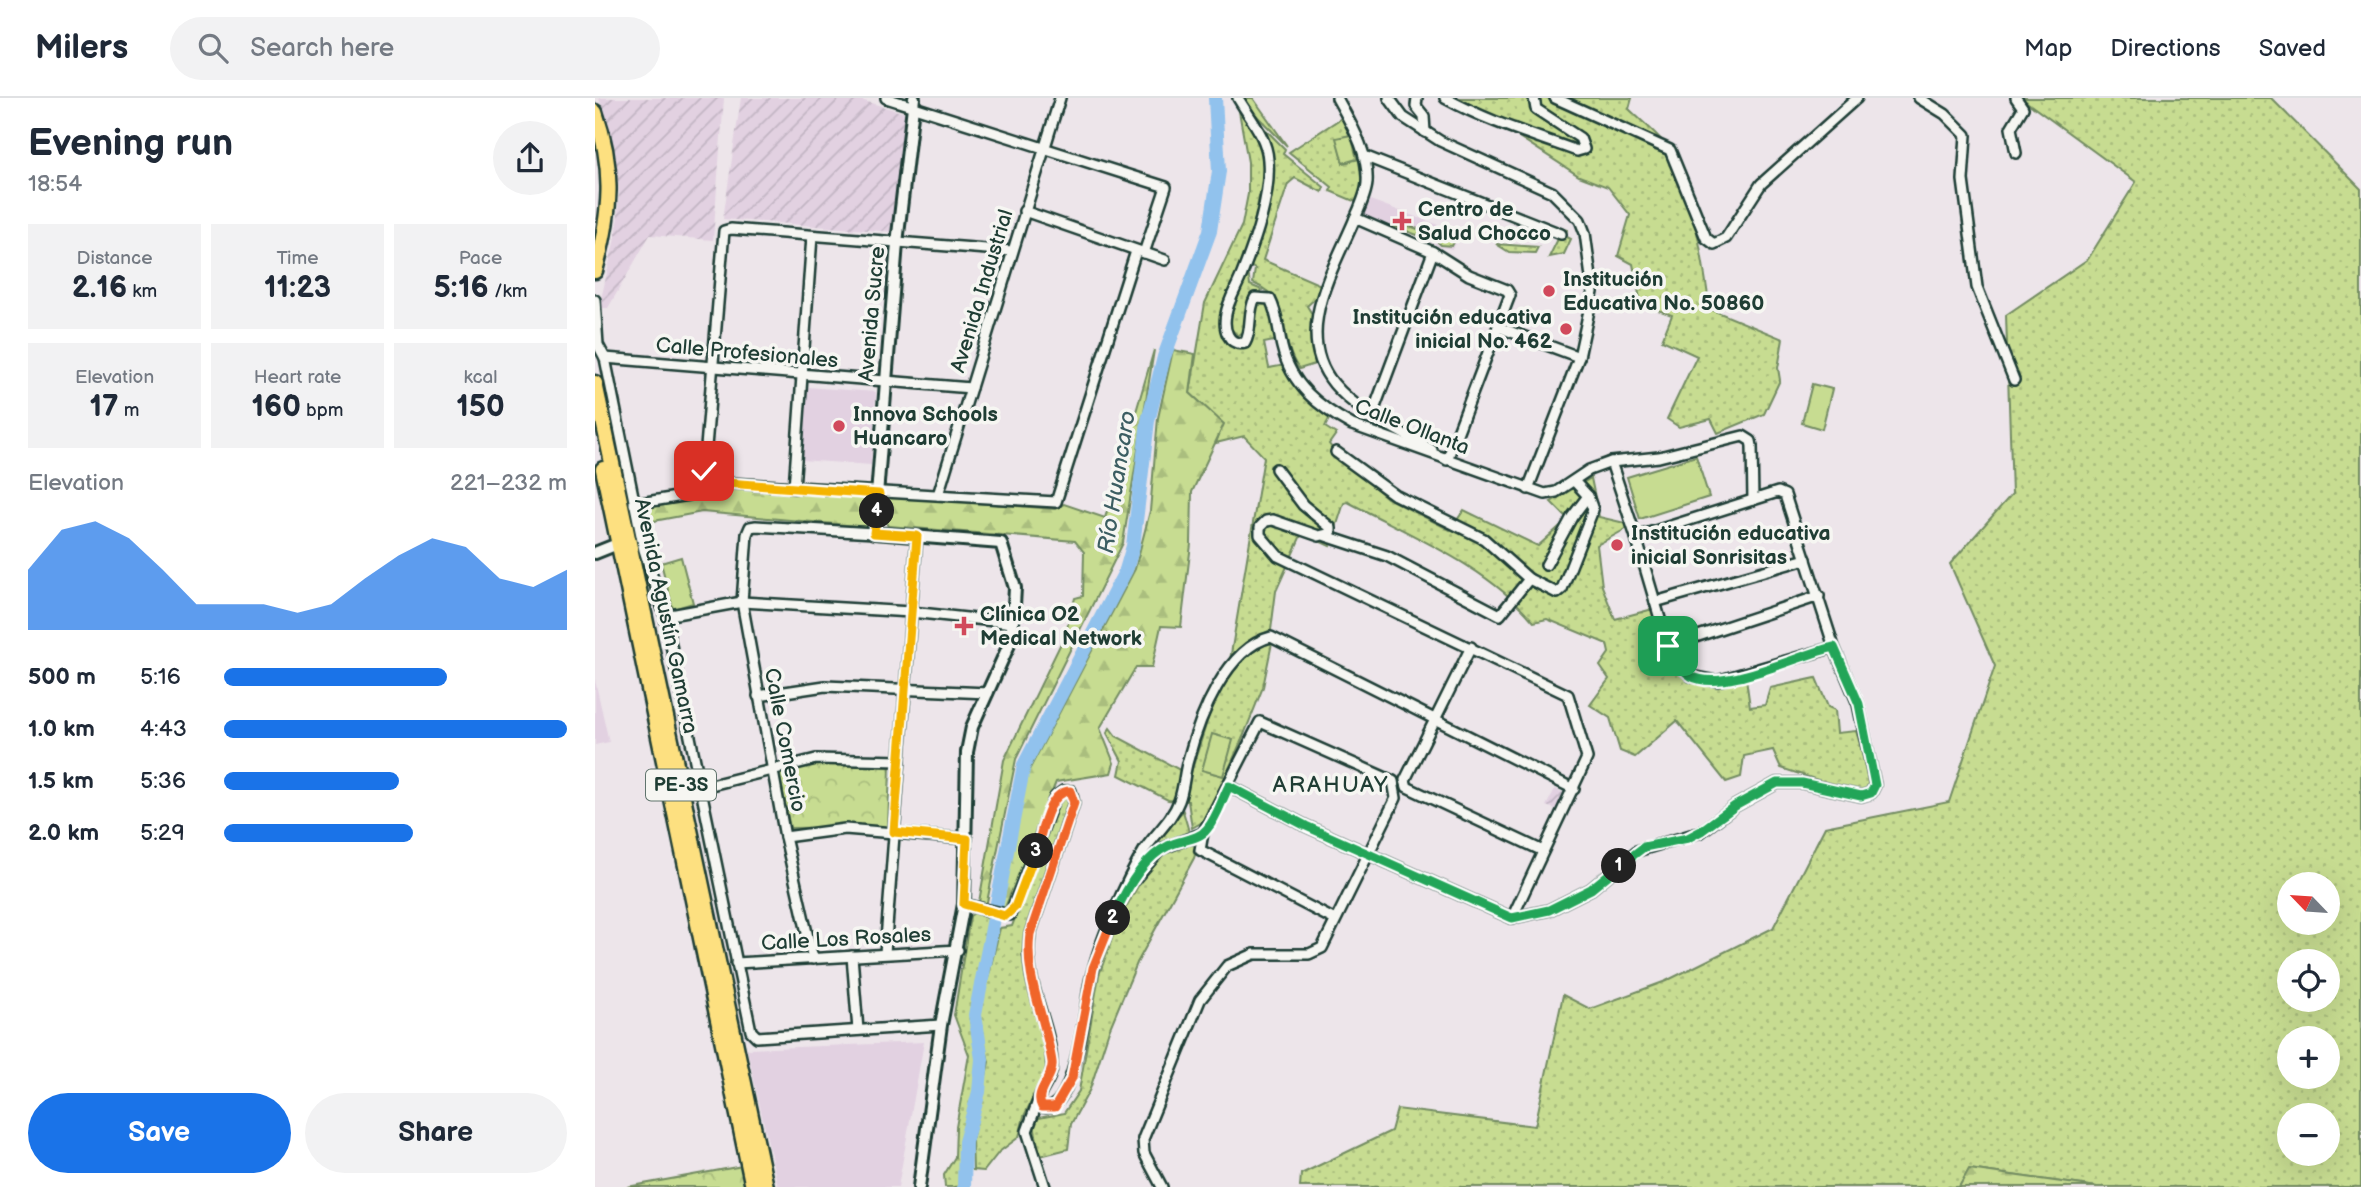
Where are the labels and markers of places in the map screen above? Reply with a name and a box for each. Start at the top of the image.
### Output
place label: Centro de Salud Chocco [1418,197,1551,246]
marker: Centro de Salud Chocco [1392,211,1412,231]
place label: Institución Educativa No. 50860 [1563,267,1764,316]
marker: Institución Educativa No. 50860 [1541,283,1557,299]
place label: Institución educativa inicial No. 462 [1352,305,1552,354]
marker: Institución educativa inicial No. 462 [1558,321,1574,337]
place label: Innova Schools Huancaro [853,402,998,451]
marker: Innova Schools Huancaro [831,418,847,434]
pin [674,441,734,501]
pin: 4 [859,494,895,528]
place label: Institución educativa inicial Sonrisitas [1631,521,1831,570]
marker: Institución educativa inicial Sonrisitas [1609,537,1625,553]
place label: Clínica O2 Medical Network [980,602,1142,651]
marker: Clínica O2 Medical Network [954,616,974,636]
pin [1638,616,1698,676]
pin: 3 [1019,834,1053,868]
pin: 1 [1601,848,1637,884]
pin: 2 [1095,900,1131,936]

